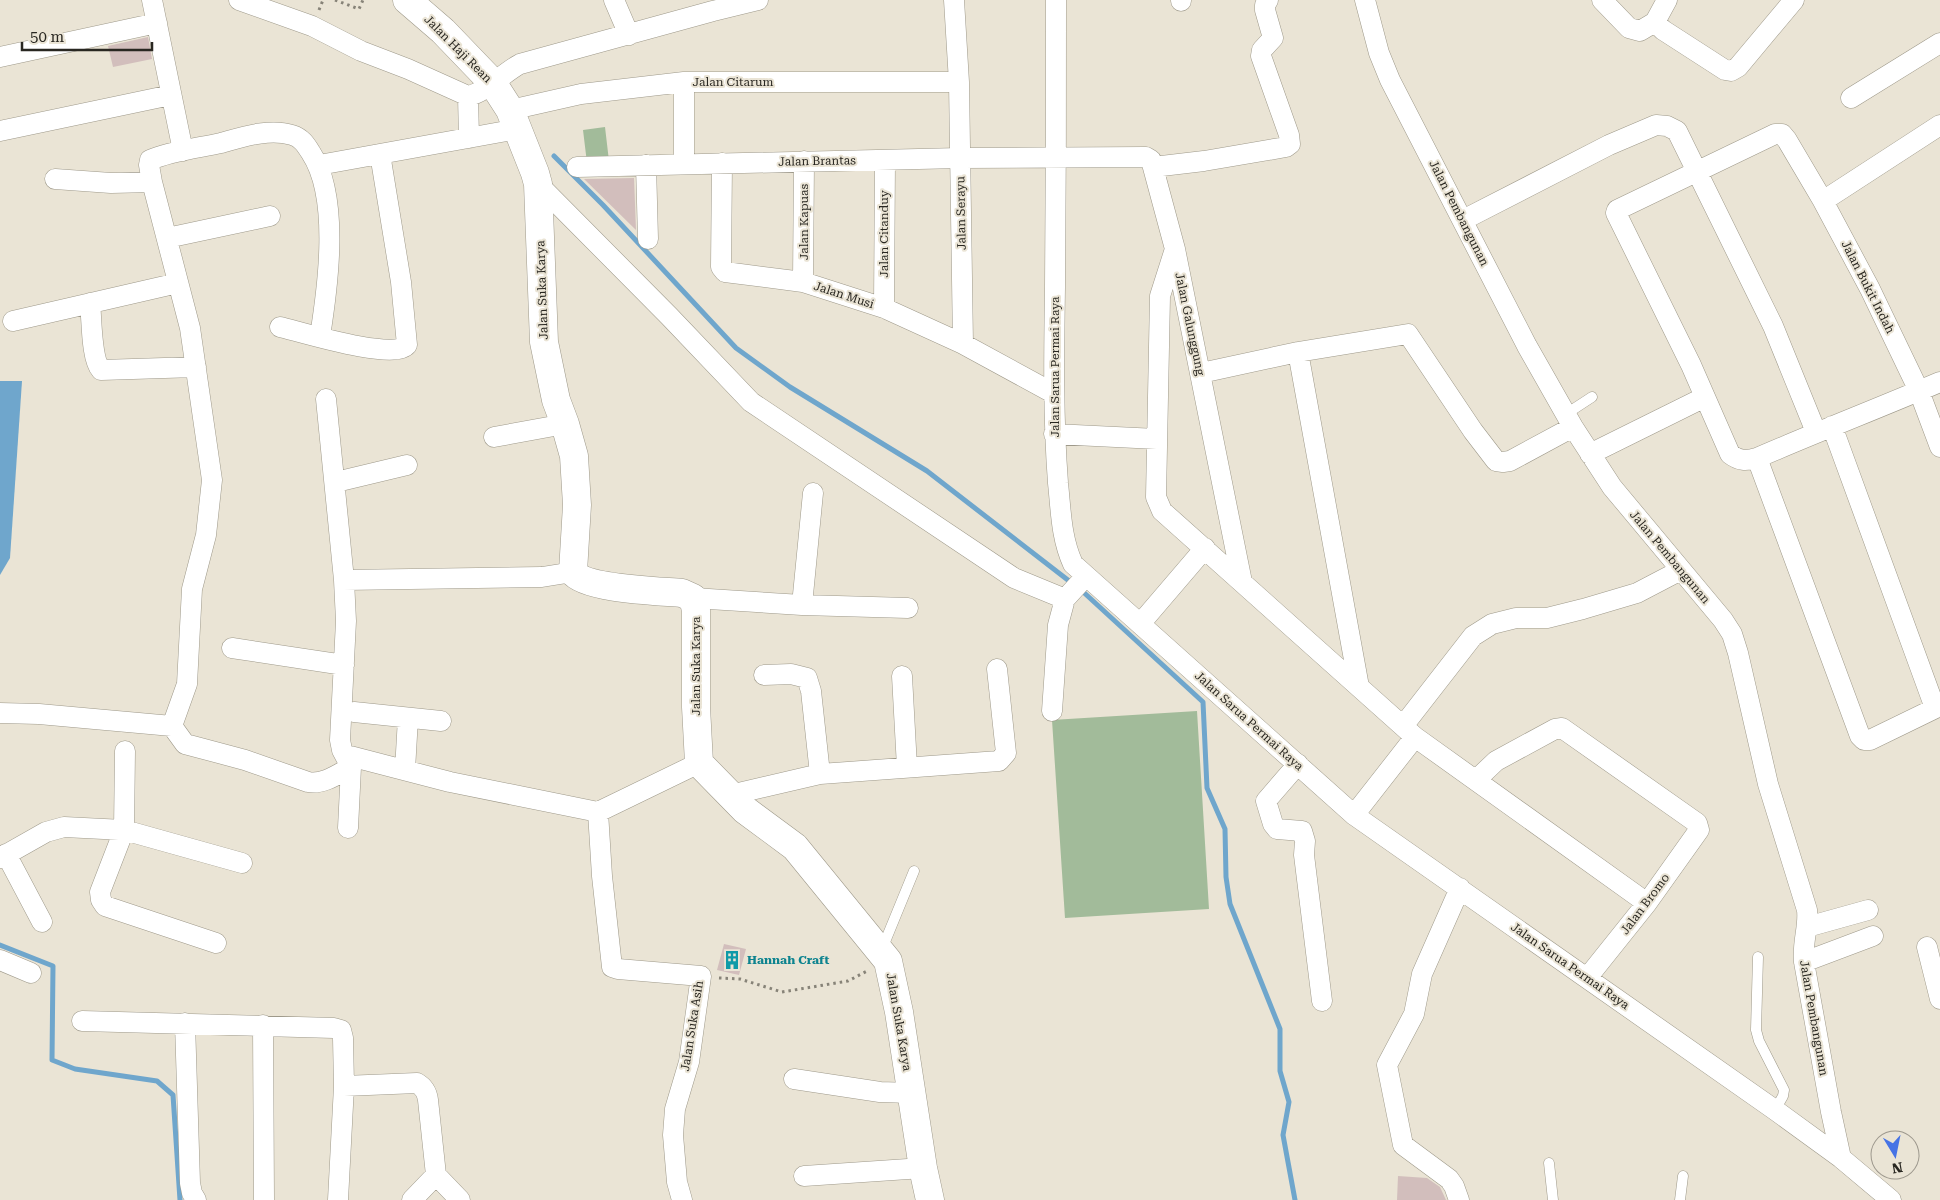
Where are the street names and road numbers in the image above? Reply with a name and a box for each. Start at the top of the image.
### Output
street label: Jalan Haji Rean [421,12,495,86]
street label: Jalan Citarum [693,75,773,89]
street label: Jalan Brantas [778,153,856,169]
street label: Jalan Pembangunan [1426,158,1492,268]
street label: Jalan Serayu [953,175,969,250]
street label: Jalan Kapuas [797,183,811,260]
street label: Jalan Citanduy [877,189,891,278]
street label: Jalan Bukit Indah [1838,238,1898,336]
street label: Jalan Suka Karya [533,240,551,340]
street label: Jalan Galunggung [1172,271,1208,377]
street label: Jalan Musi [812,279,876,311]
street label: Jalan Sarua Permai Raya [1048,296,1062,438]
street label: Jalan Pembangunan [1627,508,1713,606]
street label: Jalan Suka Karya [689,616,703,716]
street label: Jalan Sarua Permai Raya [1192,669,1306,774]
street label: Jalan Bromo [1618,871,1672,937]
street label: Jalan Sarua Permai Raya [1508,920,1632,1012]
street label: Jalan Pembangunan [1797,959,1831,1077]
street label: Jalan Suka Karya [883,972,915,1073]
street label: Jalan Suka Asih [678,979,706,1072]

